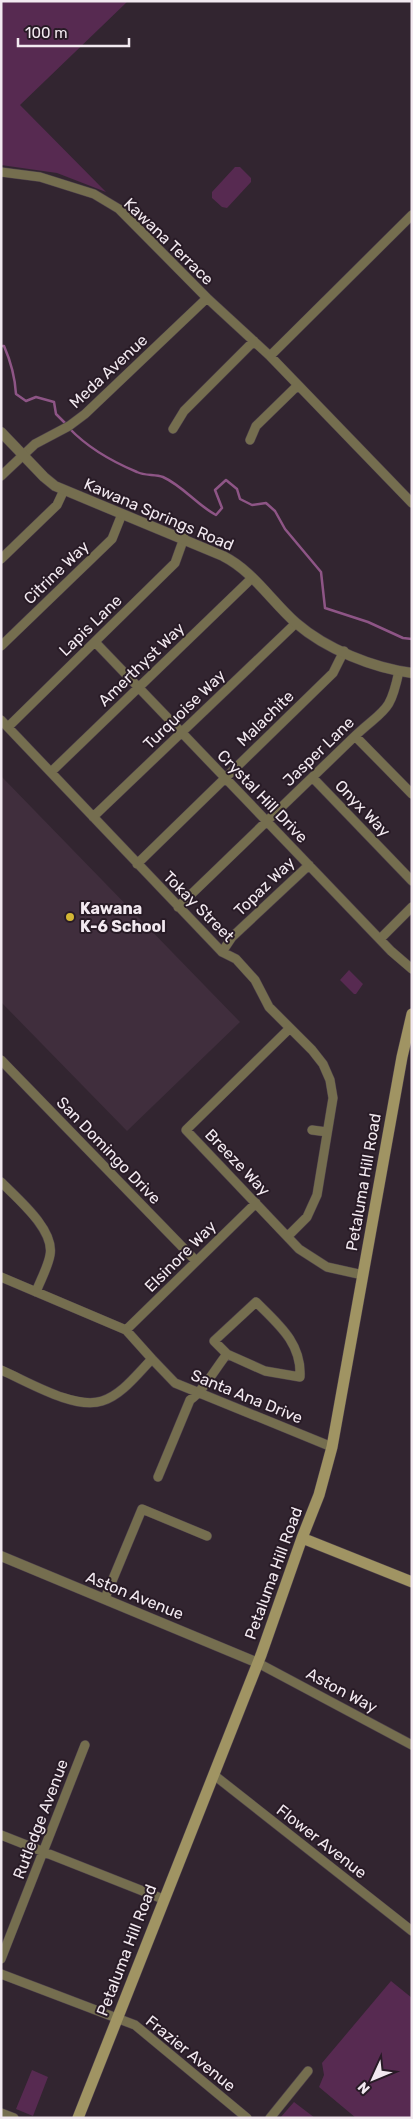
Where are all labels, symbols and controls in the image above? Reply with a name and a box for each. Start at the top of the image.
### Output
scale bar [18,15,129,47]
text: 100 m [25,24,67,42]
street label: Kawana Terrace [120,194,217,289]
street label: Meda Avenue [65,330,151,412]
street label: Kawana Springs Road [81,474,237,555]
street label: Citrine Way [20,537,93,608]
street label: Lapis Lane [55,591,126,660]
street label: Amerthyst Way [94,618,188,710]
street label: Turquoise Way [139,665,229,753]
street label: Malachite [233,687,298,750]
street label: Jasper Lane [279,713,358,790]
street label: Crystal Hill Drive [213,746,312,847]
street label: Onyx Way [331,776,394,841]
street label: Topaz Way [230,853,299,920]
street label: Tokay Street [159,867,238,946]
place label: Kawana K-6 School [80,899,166,936]
marker: Kawana K-6 School [64,911,76,923]
street label: San Domingo Drive [53,1093,165,1208]
street label: Petaluma Hill Road [342,1112,385,1252]
street label: Breeze Way [201,1125,274,1200]
street label: Elsinore Way [141,1217,220,1296]
street label: Santa Ana Drive [188,1365,305,1428]
street label: Petaluma Hill Road [241,1504,306,1642]
street label: Aston Avenue [83,1567,186,1624]
street label: Aston Way [303,1664,381,1717]
street label: Rutledge Avenue [9,1757,72,1882]
street label: Flower Avenue [273,1800,371,1882]
street label: Petaluma Hill Road [93,1882,160,2019]
street label: Frazier Avenue [142,2011,239,2095]
north arrow [348,2054,398,2104]
text: N [354,2078,374,2097]

